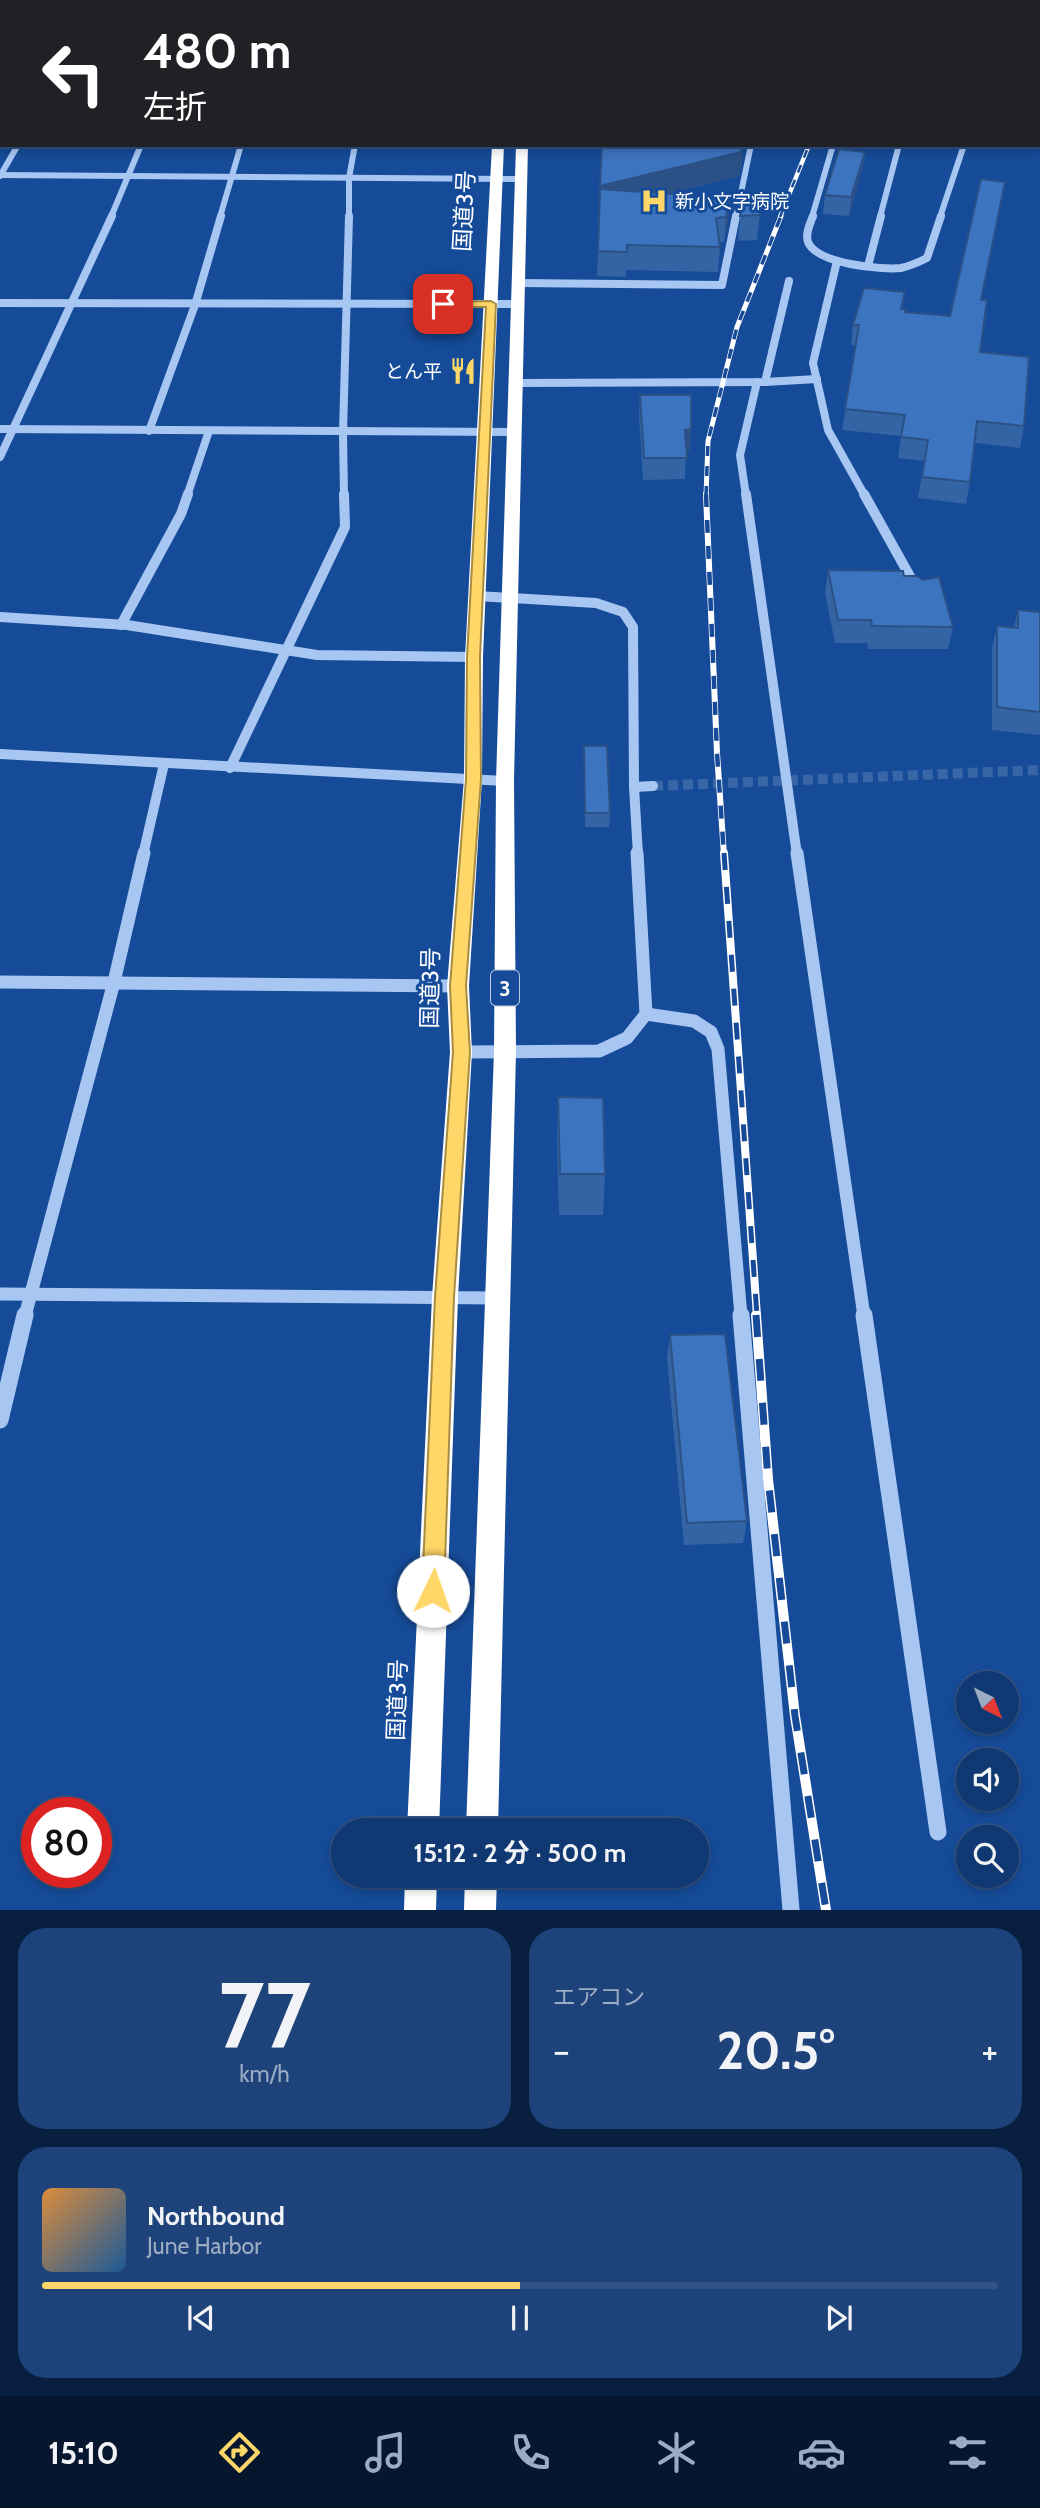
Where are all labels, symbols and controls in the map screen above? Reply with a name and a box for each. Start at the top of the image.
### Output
text: 480 m [143,21,291,80]
icon: left [28,28,119,119]
text: 左折 [143,87,207,126]
street label: 国道3号 [448,170,480,252]
hospital icon: 新小文字病院 [639,186,669,216]
place label: 新小文字病院 [675,190,789,213]
pin [413,274,473,334]
icon: arrive [424,285,462,323]
restaurant icon: とん平 [448,356,478,386]
place label: とん平 [385,360,442,383]
street label: 国道3号 [415,947,445,1029]
road number: 3 [491,970,519,1006]
position arrow [396,1554,470,1628]
street label: 国道3号 [382,1659,412,1741]
north arrow [956,1671,1018,1734]
map controls [956,1671,1019,1888]
button: sound [956,1748,1019,1811]
speed limit sign: 80 [21,1797,112,1888]
button: search [956,1825,1019,1888]
text: 15:12 · 2 分 · 500 m [414,1837,626,1869]
text: 77 [218,1959,311,2070]
text: エアコン [553,1983,645,2011]
text: 20.5° [716,2019,835,2082]
text: − [553,2027,570,2074]
text: + [981,2027,998,2074]
text: km/h [239,2060,290,2088]
text: Northbound [147,2200,285,2232]
text: June Harbor [147,2232,261,2260]
icon: previous [182,2299,220,2337]
icon: pause [501,2299,539,2337]
icon: next [820,2299,858,2337]
icon: directions [215,2428,264,2477]
icon: music [361,2428,410,2477]
icon: phone [506,2428,555,2477]
icon: climate [652,2428,701,2477]
icon: car [797,2428,846,2477]
icon: filters [943,2428,992,2477]
text: 15:10 [48,2433,119,2472]

